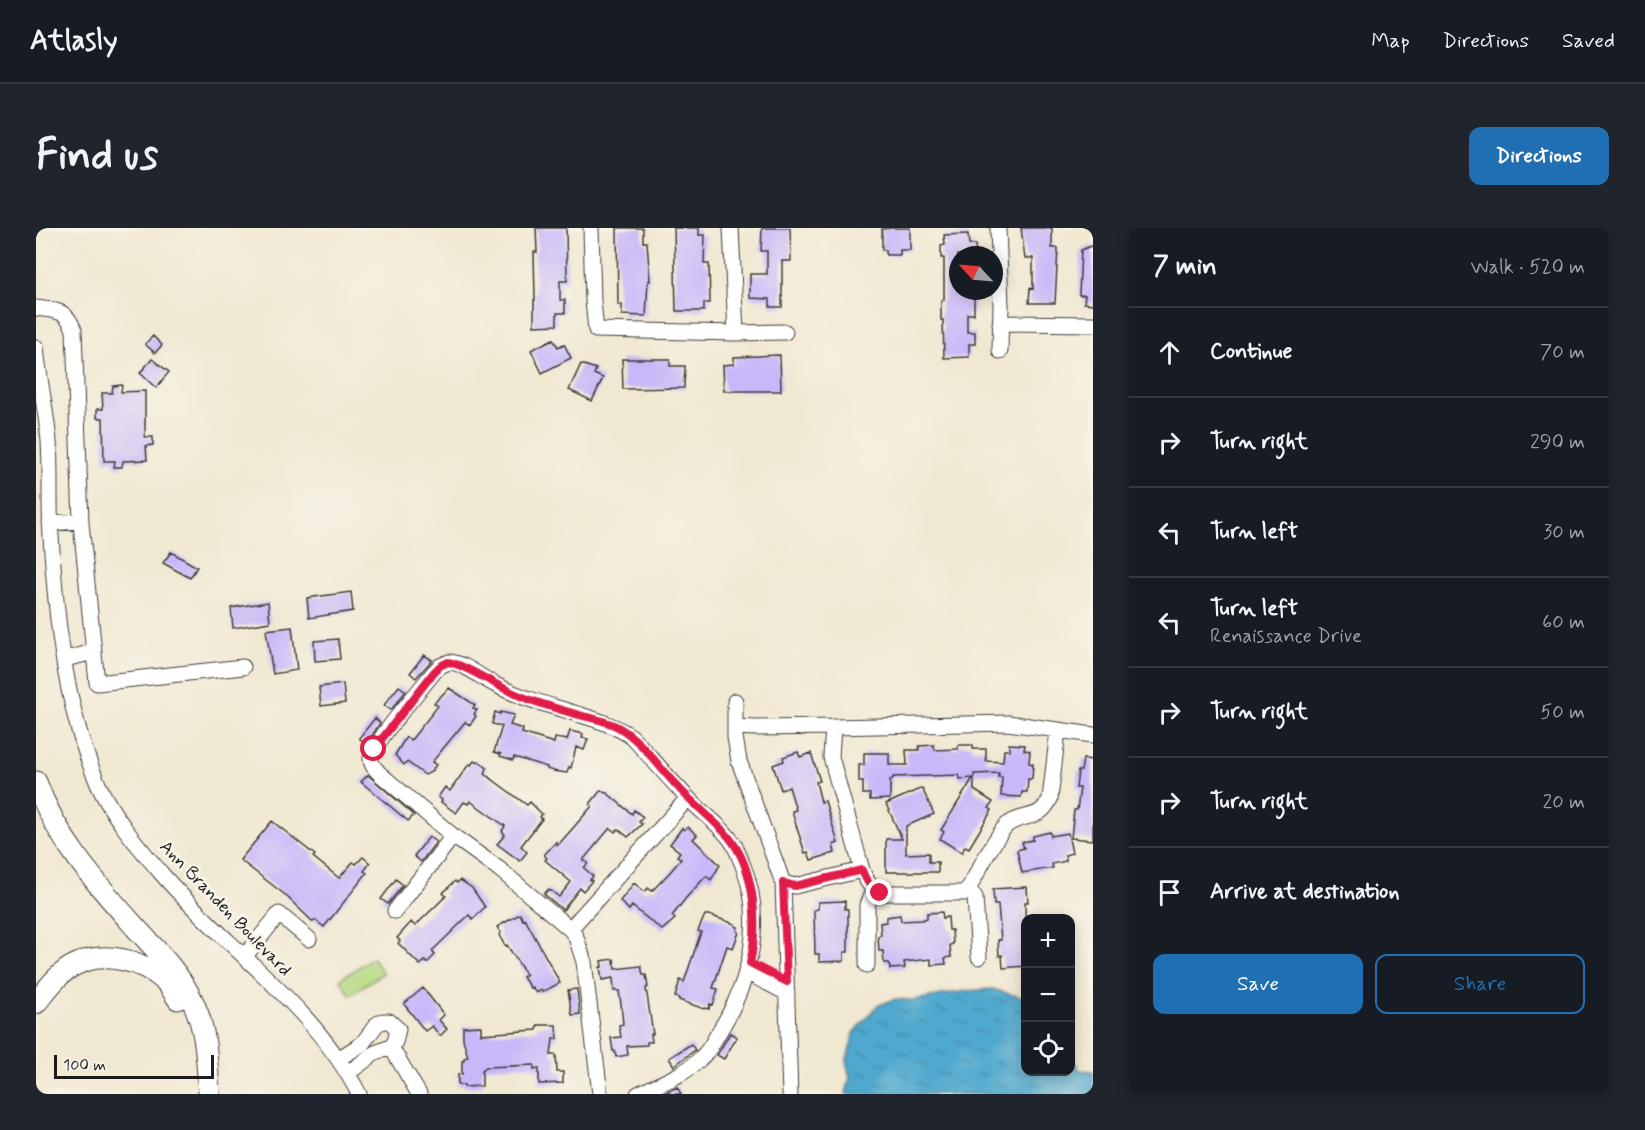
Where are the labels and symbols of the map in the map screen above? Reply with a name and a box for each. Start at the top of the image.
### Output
north arrow [949,246,1003,300]
route start [360,735,386,761]
street label: Ann Branden Boulevard [154,835,297,982]
route end [866,879,892,905]
scale bar [54,1052,214,1080]

